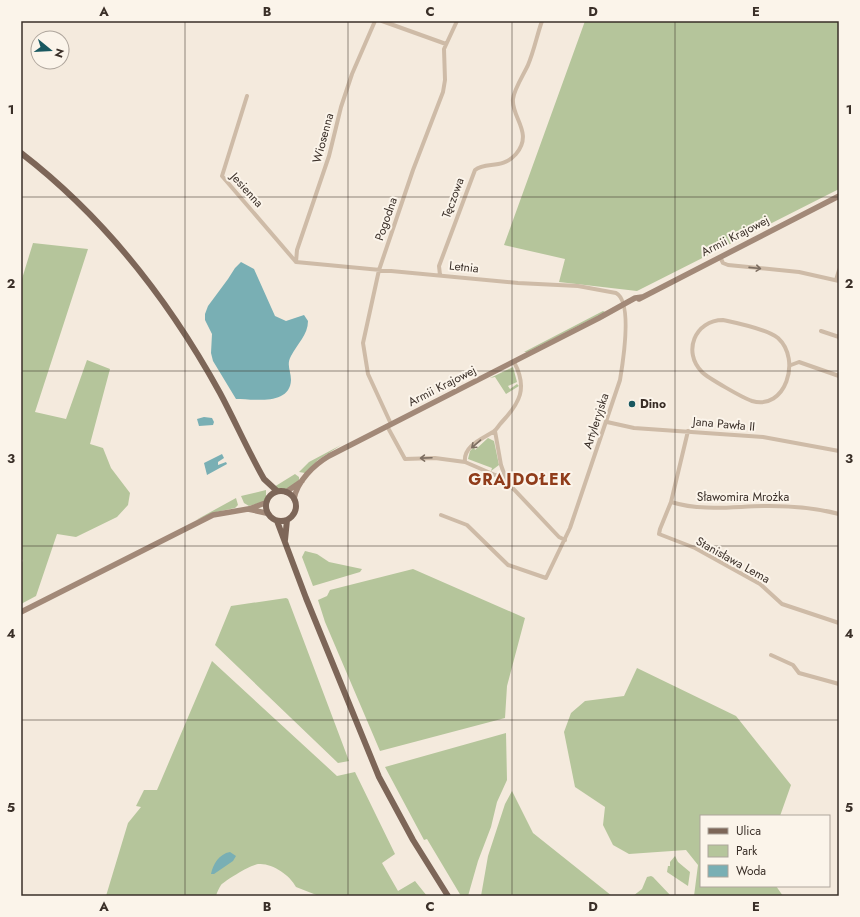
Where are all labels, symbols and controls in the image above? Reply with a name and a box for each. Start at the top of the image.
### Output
text: A [98,2,109,21]
text: B [263,2,272,21]
text: C [425,2,435,21]
text: D [588,2,598,21]
text: E [752,2,760,21]
north arrow [30,30,70,70]
text: N [51,46,68,60]
text: 1 [8,100,14,119]
text: 1 [846,100,852,119]
street label: Wiosenna [308,111,338,165]
street label: Jesienna [225,167,268,212]
street label: Tęczowa [437,175,469,221]
street label: Pogodna [370,195,402,243]
street label: Armii Krajowej [698,211,772,261]
street label: Letnia [448,256,480,278]
one-way arrow [748,264,761,271]
text: 2 [7,274,15,293]
text: 2 [845,274,853,293]
street label: Armii Krajowej [405,361,479,411]
street label: Artyleryjska [579,391,614,451]
place label: Dino [640,395,666,413]
marker: Dino [627,399,637,409]
street label: Jana Pawła II [690,412,756,436]
one-way arrow [470,439,481,448]
text: 3 [7,449,15,468]
text: 3 [845,449,853,468]
one-way arrow [420,454,433,462]
district label: GRAJDOŁEK [468,468,572,491]
street label: Sławomira Mrożka [697,488,789,506]
street label: Stanisława Lema [693,532,774,588]
text: 4 [6,624,16,643]
text: 4 [844,624,854,643]
text: 5 [7,798,15,817]
text: 5 [845,798,853,817]
legend [700,815,830,887]
text: Ulica [736,822,761,840]
text: Park [736,842,758,860]
text: Woda [736,862,766,880]
text: A [98,897,109,916]
text: B [263,897,272,916]
text: C [425,897,435,916]
text: D [588,897,598,916]
text: E [752,897,760,916]

